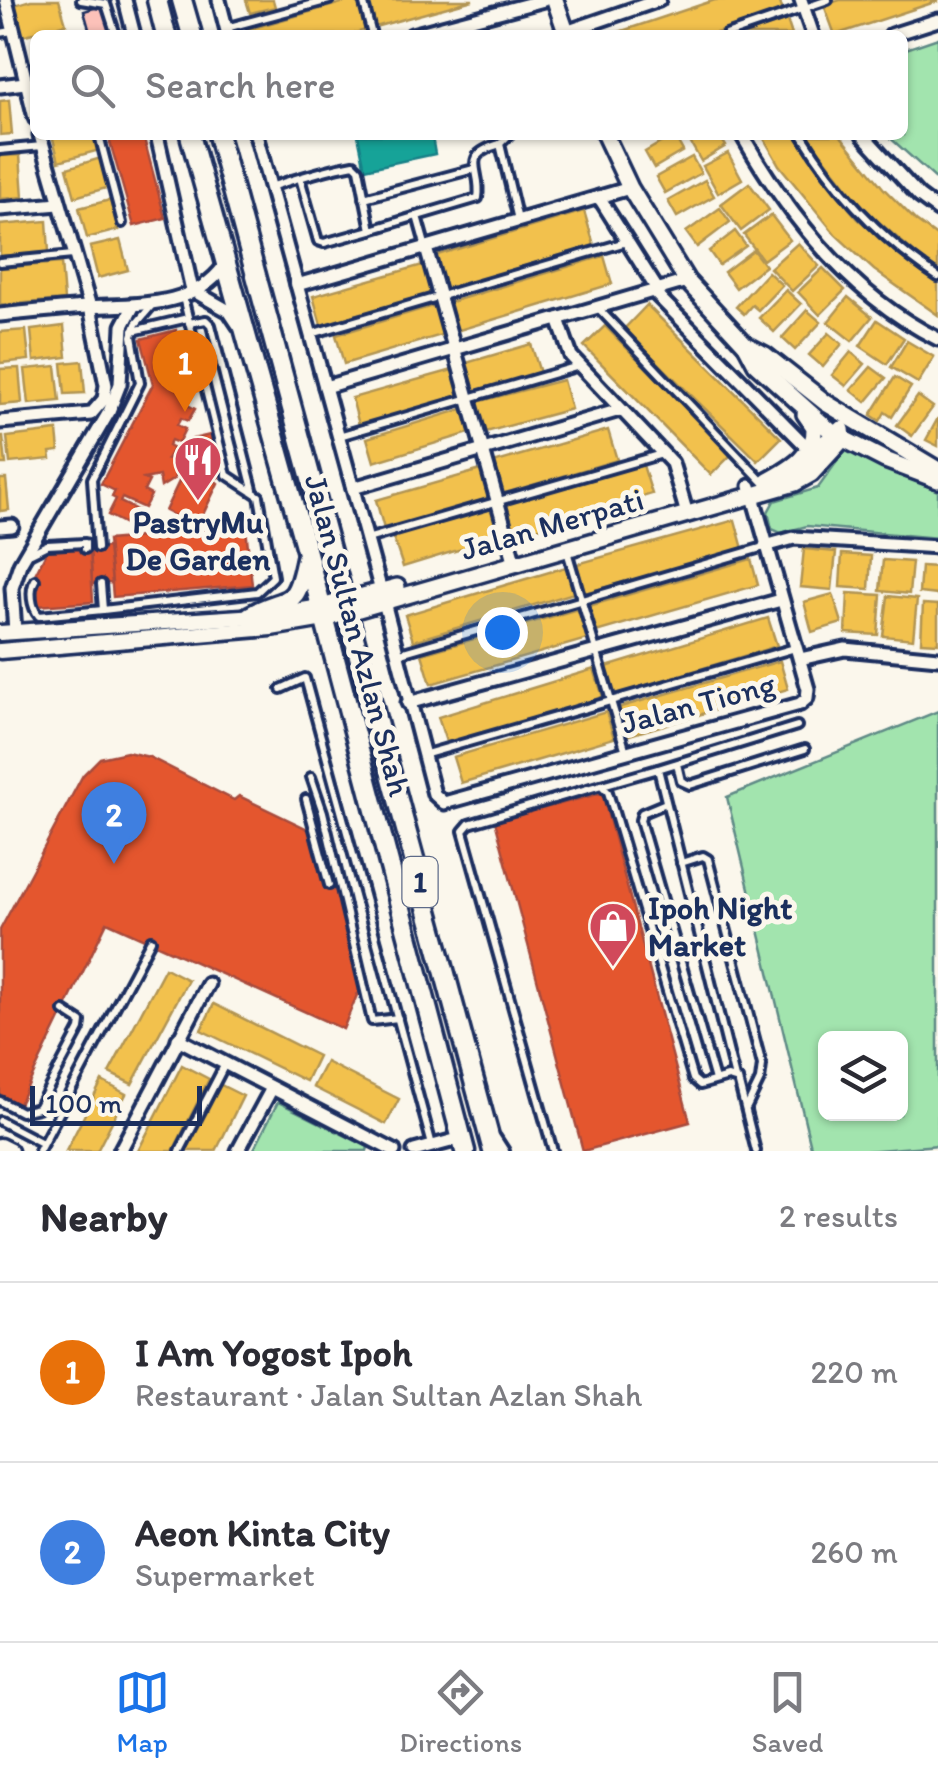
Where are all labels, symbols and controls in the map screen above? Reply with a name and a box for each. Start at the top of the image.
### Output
search box [30,30,908,140]
icon: search [65,58,120,113]
text: Search here [145,62,336,108]
pin: 1 [152,330,218,412]
restaurant icon: PastryMu De Garden [172,434,224,502]
street label: Jalan Sultan Azlan Shah [297,470,419,800]
street label: Jalan Merpati [456,480,648,568]
place label: PastryMu De Garden [126,503,271,578]
your location [477,607,528,658]
street label: Jalan Tiong [617,664,780,742]
pin: 2 [82,782,146,864]
road number: 1 [402,857,438,907]
place label: Ipoh Night Market [648,889,792,964]
shop icon: Ipoh Night Market [587,900,639,968]
map controls [818,1031,908,1121]
button: layers [818,1031,908,1121]
scale bar [30,1081,202,1126]
text: 100 m [45,1086,122,1120]
text: Nearby [40,1191,167,1242]
text: 2 results [779,1197,898,1235]
text: I Am Yogost Ipoh [135,1330,412,1376]
text: 1 [65,1353,80,1391]
text: 220 m [811,1353,898,1391]
text: Restaurant · Jalan Sultan Azlan Shah [135,1376,642,1414]
text: Aeon Kinta City [135,1510,390,1556]
text: 2 [64,1533,81,1571]
text: 260 m [810,1533,898,1571]
text: Supermarket [135,1556,315,1594]
tab: Map [115,1665,170,1759]
tab: Directions [399,1665,522,1759]
tab: Saved [752,1665,823,1759]

